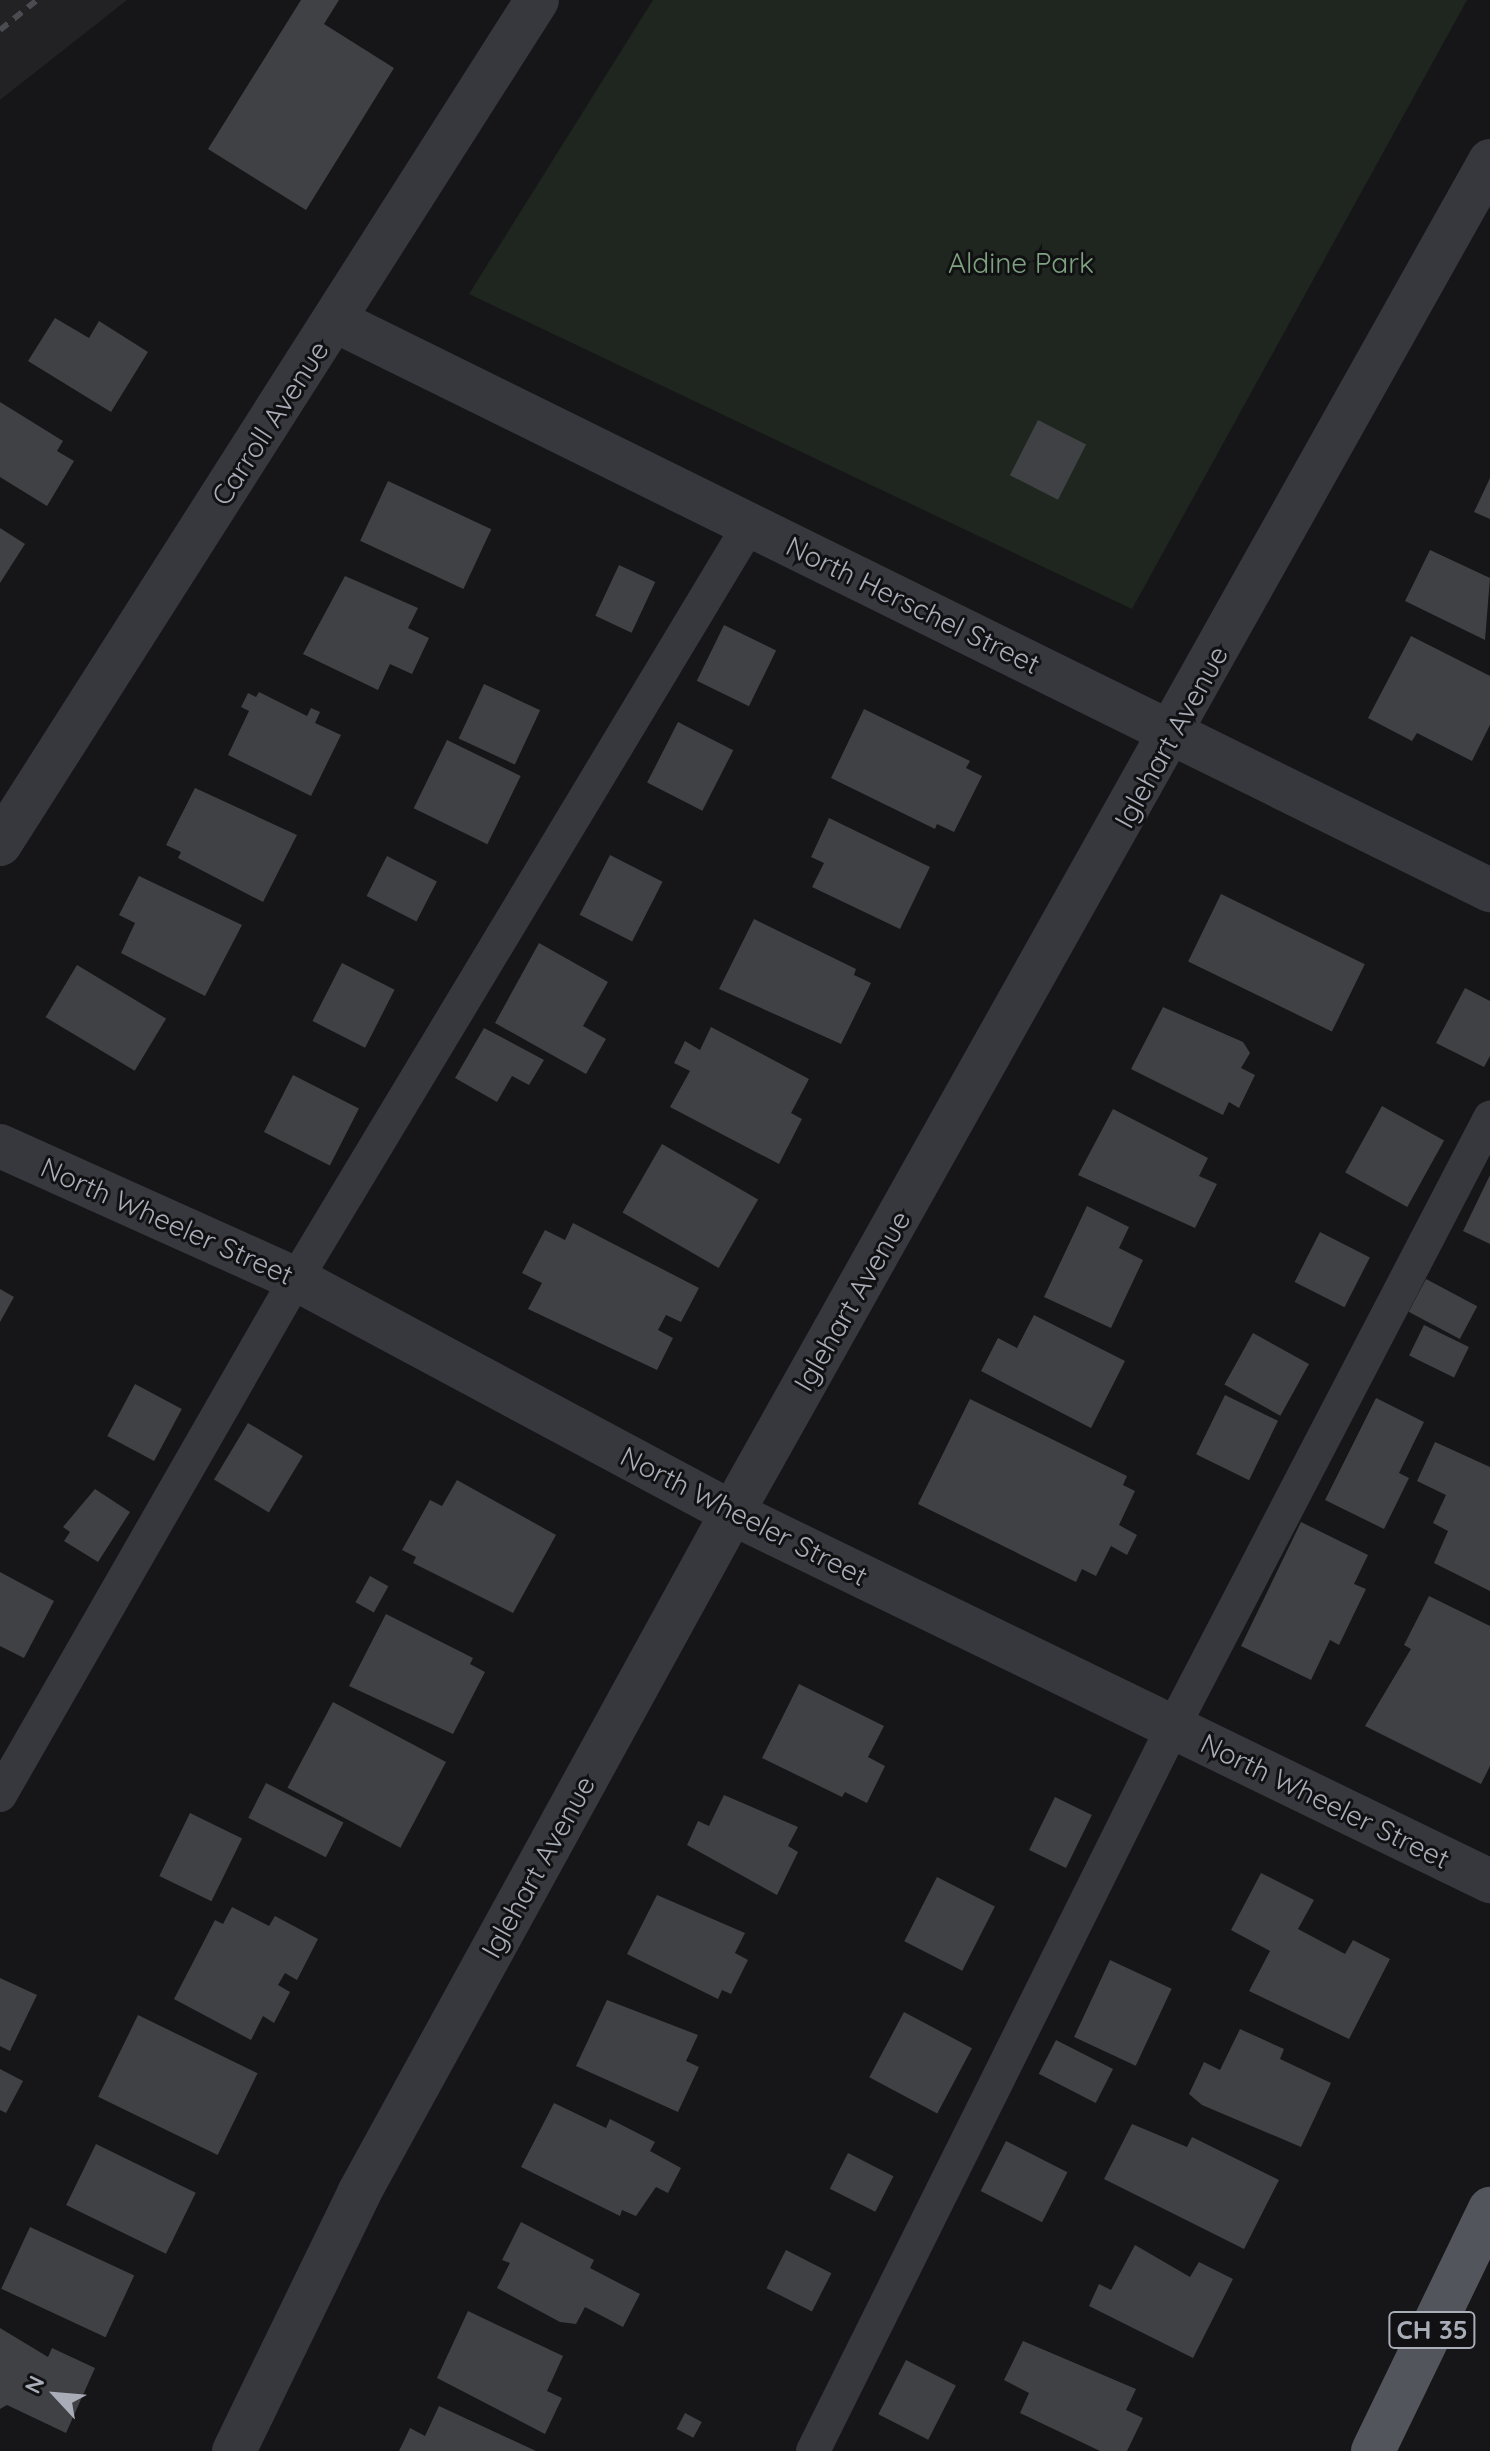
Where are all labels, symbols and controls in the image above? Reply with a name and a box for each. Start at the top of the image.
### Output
park label: Aldine Park [948,246,1094,280]
street label: Carroll Avenue [204,334,336,512]
street label: North Herschel Street [781,529,1045,681]
street label: Iglehart Avenue [1107,640,1235,834]
street label: North Wheeler Street [36,1150,298,1292]
street label: Iglehart Avenue [787,1205,917,1397]
street label: North Wheeler Street [615,1439,873,1593]
street label: North Wheeler Street [1195,1726,1455,1876]
street label: Iglehart Avenue [474,1770,602,1964]
road number: CH 35 [1388,2308,1476,2352]
north arrow [16,2355,96,2435]
text: N [18,2371,51,2398]

